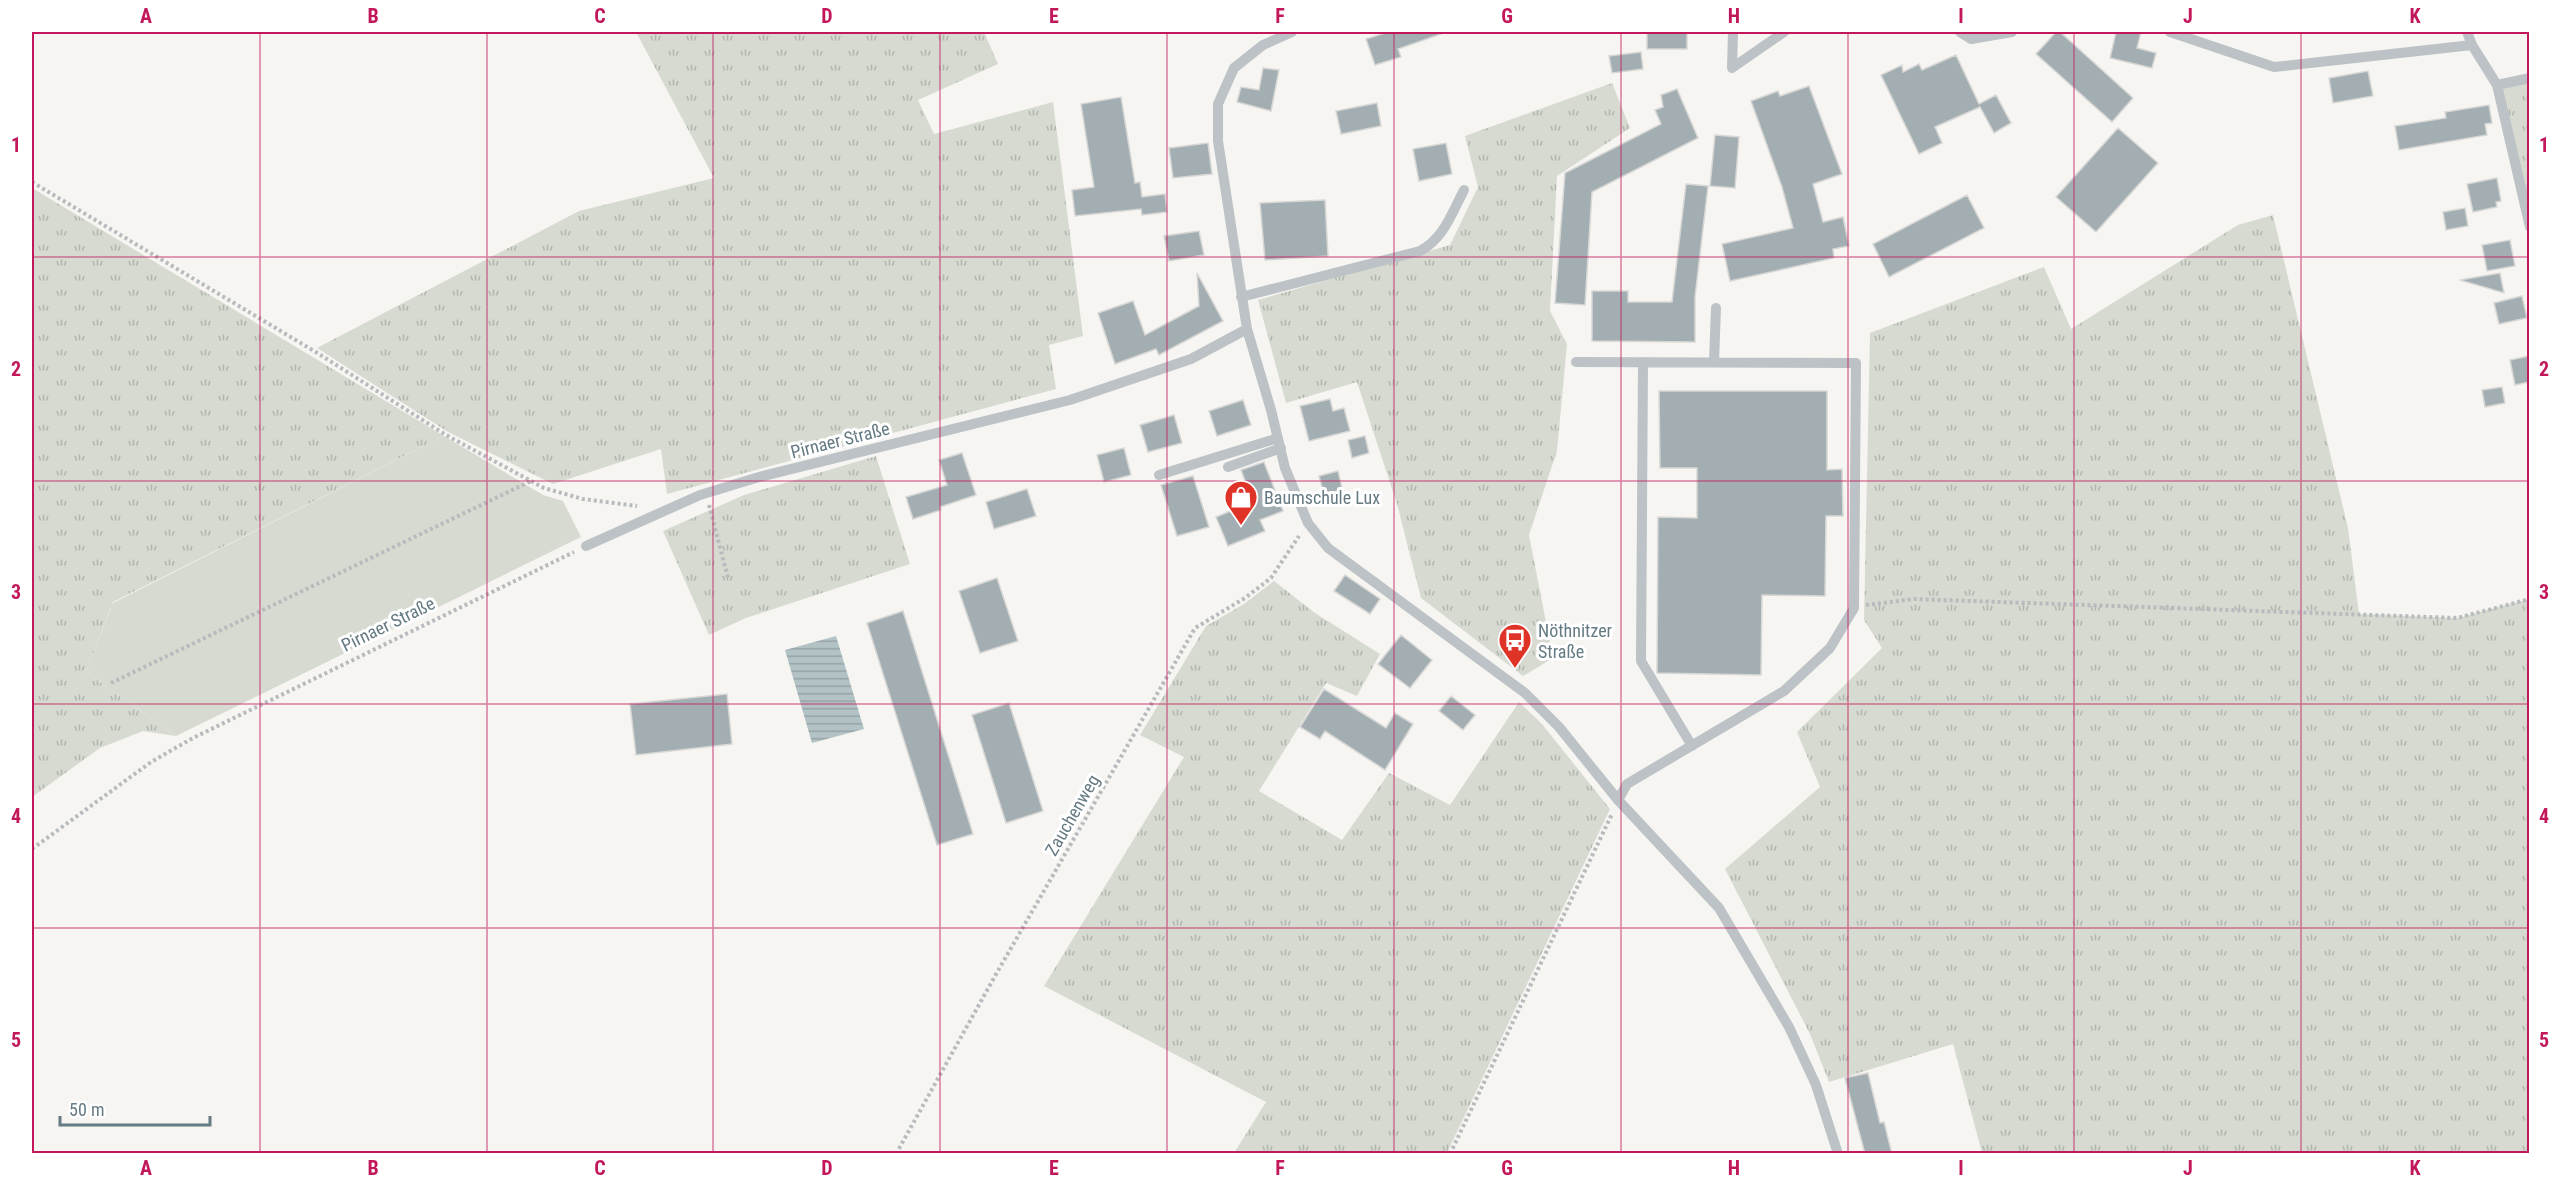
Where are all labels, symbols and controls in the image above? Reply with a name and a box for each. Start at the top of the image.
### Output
text: A [140,4,152,28]
text: B [367,4,379,28]
text: C [594,4,606,28]
text: D [821,4,833,28]
text: E [1049,4,1059,28]
text: F [1275,4,1285,28]
text: G [1501,4,1513,28]
text: H [1728,4,1740,28]
text: I [1958,4,1964,28]
text: J [2183,4,2193,28]
text: K [2409,4,2421,28]
text: 1 [11,133,21,157]
text: 1 [2539,133,2549,157]
text: 2 [11,357,21,381]
text: 2 [2539,357,2549,381]
street label: Pirnaer Straße [788,418,892,462]
shop icon: Baumschule Lux [1223,479,1259,526]
place label: Baumschule Lux [1264,487,1380,508]
text: 3 [11,580,21,604]
text: 3 [2539,580,2549,604]
street label: Pirnaer Straße [338,592,438,656]
place label: Nöthnitzer Straße [1538,620,1613,662]
bus stop icon: Nöthnitzer Straße [1497,622,1533,669]
street label: Zauchenweg [1040,771,1104,859]
text: 4 [11,804,21,828]
text: 4 [2539,804,2549,828]
text: 5 [11,1028,21,1052]
text: 5 [2539,1028,2549,1052]
scale bar [60,1089,210,1127]
text: 50 m [69,1099,104,1120]
text: A [140,1156,152,1180]
text: B [367,1156,379,1180]
text: C [594,1156,606,1180]
text: D [821,1156,833,1180]
text: E [1049,1156,1059,1180]
text: F [1275,1156,1285,1180]
text: G [1501,1156,1513,1180]
text: H [1728,1156,1740,1180]
text: I [1958,1156,1964,1180]
text: J [2183,1156,2193,1180]
text: K [2409,1156,2421,1180]

